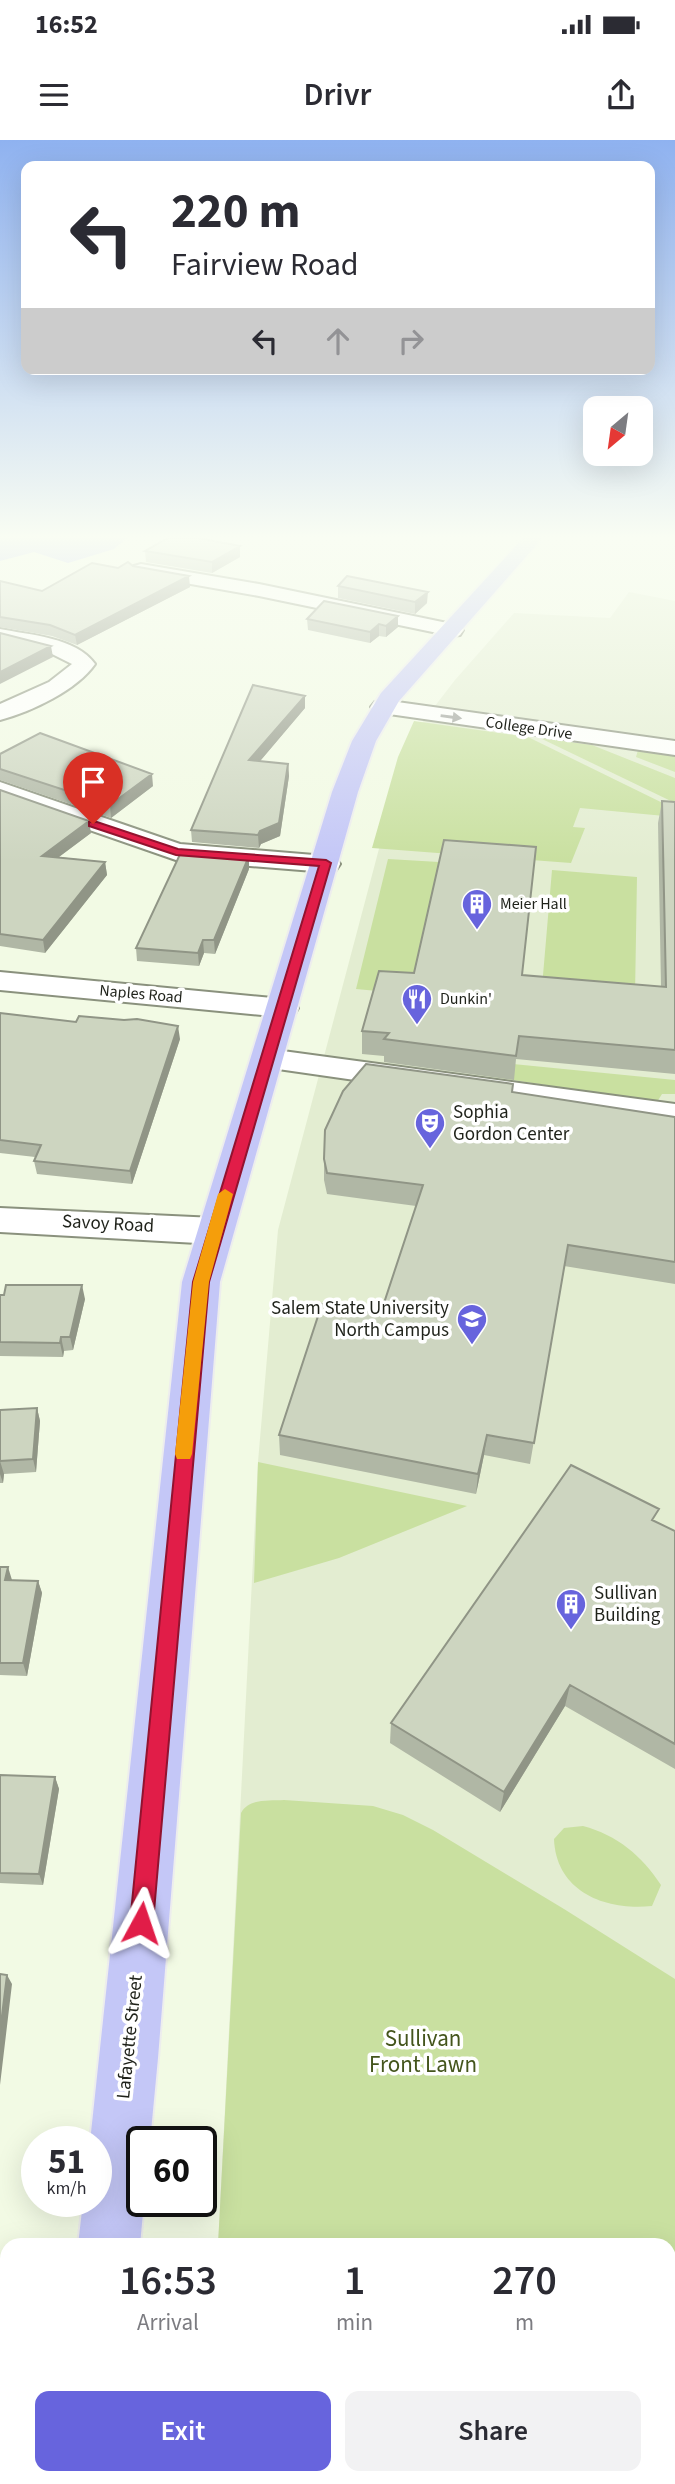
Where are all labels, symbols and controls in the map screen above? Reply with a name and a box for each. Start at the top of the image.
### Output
text: 16:52 [35,6,98,43]
text: Drivr [303,72,372,118]
icon: menu [35,76,73,114]
icon: share [602,76,640,114]
text: 220 m [171,177,300,247]
icon: left [56,189,147,280]
text: Fairview Road [171,242,359,288]
icon: left [246,322,284,360]
icon: ahead [319,322,357,360]
icon: right [392,322,430,360]
north arrow [583,396,653,466]
map controls [583,396,653,466]
street label: College Drive [484,711,574,745]
one-way arrow [440,712,462,723]
pin [63,752,123,824]
icon: arrive [74,763,112,801]
building icon: Meier Hall [460,887,494,931]
place label: Meier Hall [500,893,567,915]
street label: Naples Road [98,979,184,1009]
restaurant icon: Dunkin' [400,982,434,1026]
place label: Dunkin' [440,988,492,1010]
place label: Sophia Gordon Center [453,1099,570,1148]
theatre icon: Sophia Gordon Center [413,1106,447,1150]
street label: Savoy Road [61,1208,155,1240]
place label: Salem State University North Campus [271,1295,449,1344]
school or university icon: Salem State University North Campus [455,1302,489,1346]
place label: Sullivan Building [594,1580,661,1629]
building icon: Sullivan Building [554,1587,588,1631]
position arrow [104,1886,178,1960]
street label: Lafayette Street [110,1973,150,2100]
park label: Sullivan Front Lawn [369,2022,477,2081]
speed limit sign: 60 [126,2126,217,2217]
text: 51 [48,2137,85,2187]
text: km/h [47,2176,86,2201]
text: 16:53 [119,2251,217,2311]
text: 1 [344,2251,365,2311]
text: 270 [492,2251,557,2311]
text: Arrival [137,2306,199,2339]
text: min [336,2306,373,2339]
text: m [515,2306,534,2339]
button: Exit [35,2391,331,2471]
button: Share [345,2391,641,2471]

